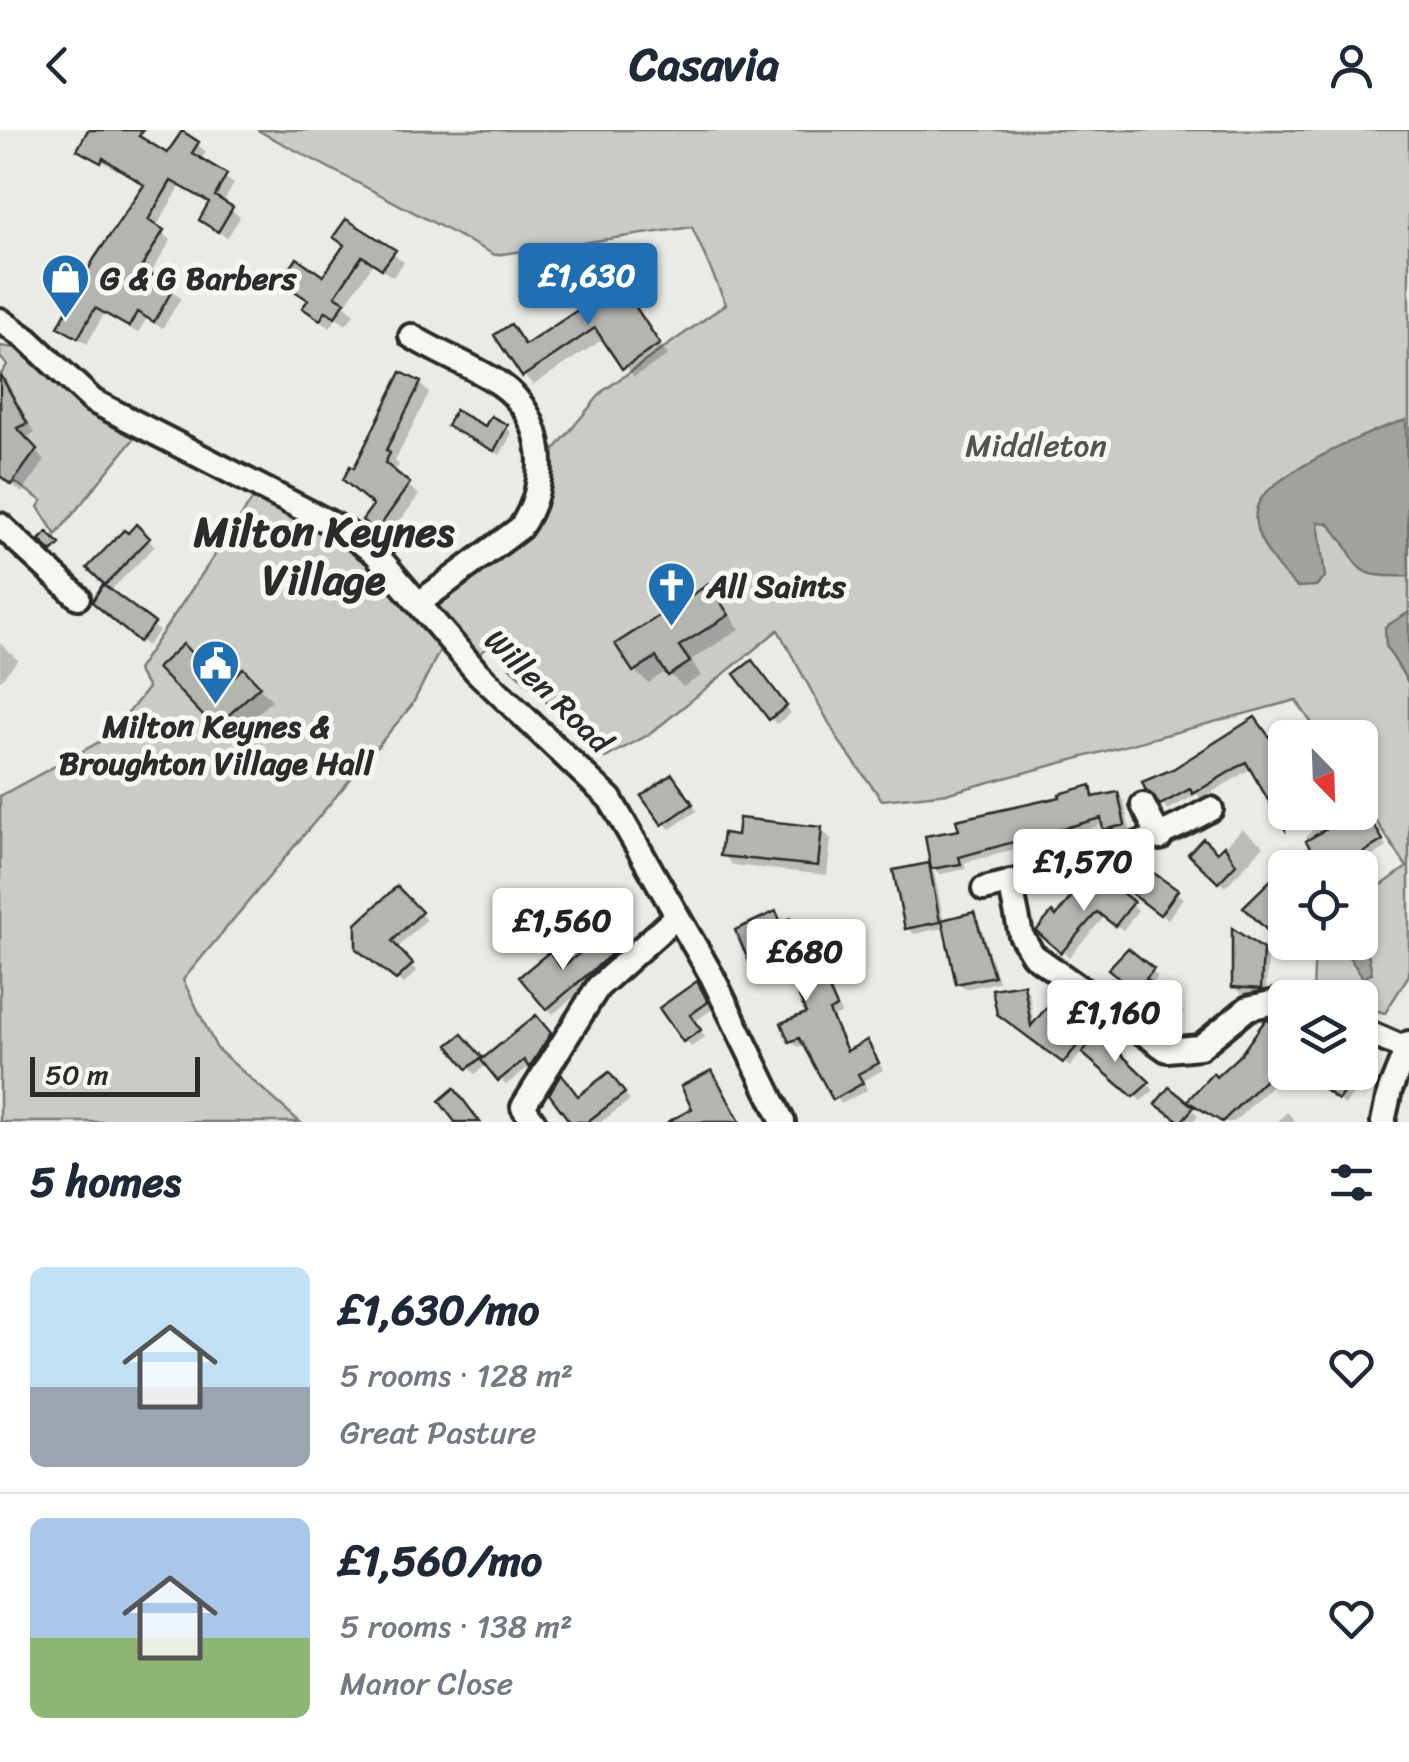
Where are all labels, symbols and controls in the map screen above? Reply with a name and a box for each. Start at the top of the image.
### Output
text: Casavia [630,25,779,105]
icon: back [30,38,85,93]
icon: person [1324,38,1379,93]
pin: £1,630 [507,243,669,328]
text: £1,630 [540,247,636,304]
place label: G & G Barbers [100,250,297,307]
shop icon: G & G Barbers [39,252,91,320]
park label: Middleton [965,417,1107,474]
district label: Milton Keynes Village [193,495,455,617]
place label: All Saints [705,558,847,615]
church icon: All Saints [646,560,698,628]
street label: Willen Road [470,614,628,769]
public building icon: Milton Keynes & Broughton Village Hall [190,638,242,706]
place label: Milton Keynes & Broughton Village Hall [59,698,375,792]
north arrow [1268,720,1378,830]
map controls [1268,720,1378,1090]
pin: £1,570 [1003,829,1165,914]
text: £1,570 [1035,833,1133,890]
button: locate [1268,850,1378,960]
pin: £1,560 [482,888,644,973]
text: £1,560 [514,892,612,949]
pin: £680 [747,919,865,1004]
text: £680 [769,923,843,980]
pin: £1,160 [1034,980,1196,1065]
button: layers [1268,980,1378,1090]
text: £1,160 [1069,984,1161,1041]
text: 50 m [45,1050,109,1099]
scale bar [30,1052,200,1096]
text: 5 homes [30,1145,181,1219]
icon: filters [1324,1155,1379,1210]
text: £1,630/mo [340,1273,539,1347]
icon: home [110,1307,230,1427]
icon: heart [1324,1340,1379,1395]
text: 5 rooms · 128 m² [340,1347,573,1404]
text: Great Pasture [340,1404,537,1461]
text: £1,560/mo [340,1524,542,1598]
icon: home [110,1558,230,1678]
icon: heart [1324,1591,1379,1646]
text: 5 rooms · 138 m² [340,1598,572,1655]
text: Manor Close [340,1655,513,1712]

